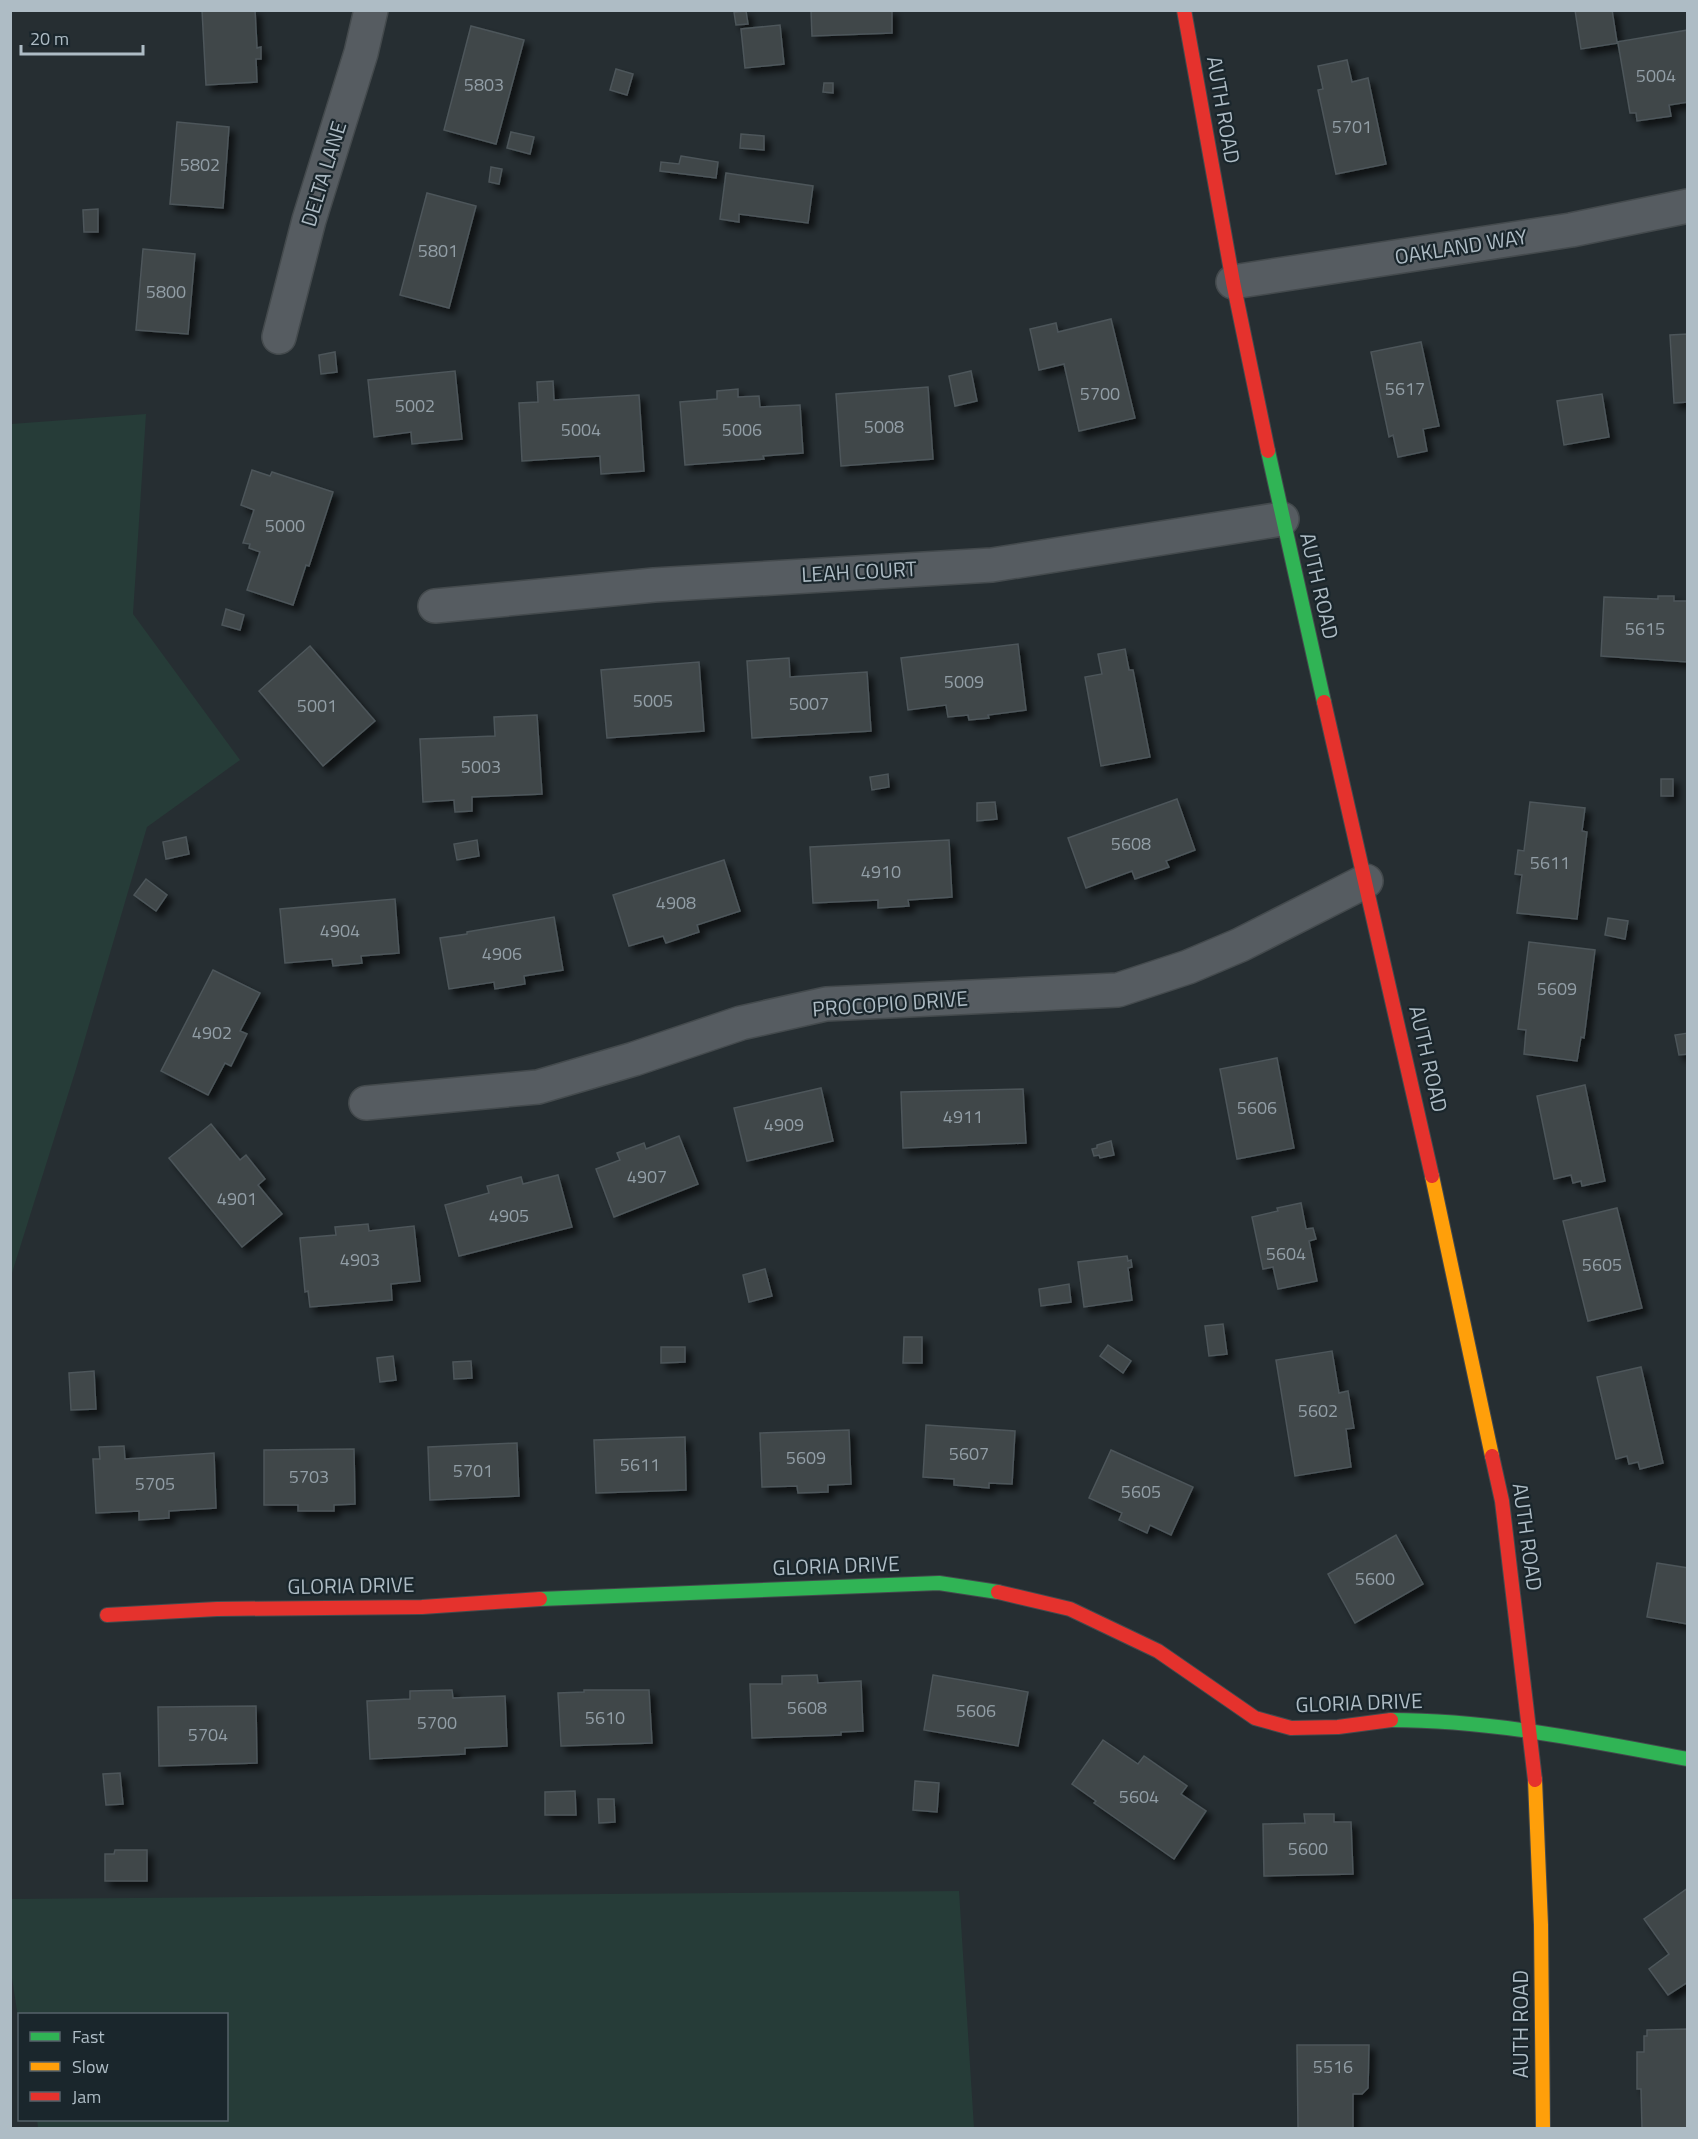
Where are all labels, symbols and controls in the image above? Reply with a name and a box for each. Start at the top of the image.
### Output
scale bar [21,18,142,56]
text: 20 m [30,25,69,52]
street label: AUTH ROAD [1199,54,1249,166]
house number: 5004 [1636,62,1676,89]
house number: 5803 [464,71,504,98]
house number: 5701 [1332,113,1372,140]
street label: DELTA LANE [292,117,354,230]
house number: 5802 [180,151,220,178]
street label: OAKLAND WAY [1392,220,1530,272]
house number: 5801 [418,237,458,264]
house number: 5800 [146,278,186,305]
house number: 5617 [1385,375,1425,402]
house number: 5700 [1080,380,1120,407]
house number: 5002 [395,392,435,419]
house number: 5008 [864,413,904,440]
house number: 5004 [561,416,601,443]
house number: 5006 [722,416,762,443]
house number: 5000 [265,512,305,539]
street label: AUTH ROAD [1292,529,1348,642]
street label: LEAH COURT [801,552,917,590]
house number: 5615 [1625,615,1665,642]
house number: 5009 [944,668,984,695]
house number: 5005 [633,687,673,714]
house number: 5007 [789,690,829,717]
house number: 5001 [297,692,337,719]
house number: 5003 [461,753,501,780]
house number: 5608 [1111,830,1151,857]
house number: 5611 [1530,849,1570,876]
house number: 4910 [861,858,901,885]
house number: 4908 [656,889,696,916]
house number: 4904 [320,917,360,944]
house number: 4906 [482,940,522,967]
house number: 5609 [1537,975,1577,1002]
street label: PROCOPIO DRIVE [811,982,969,1024]
street label: AUTH ROAD [1401,1002,1457,1115]
house number: 4902 [192,1019,232,1046]
house number: 5606 [1237,1094,1277,1121]
house number: 4911 [943,1103,983,1130]
house number: 4909 [764,1111,804,1138]
house number: 4907 [627,1163,667,1190]
house number: 4901 [217,1185,257,1212]
house number: 4905 [489,1202,529,1229]
house number: 5604 [1266,1240,1306,1267]
house number: 4903 [340,1246,380,1273]
house number: 5605 [1582,1251,1622,1278]
house number: 5602 [1298,1397,1338,1424]
house number: 5607 [949,1440,989,1467]
house number: 5609 [786,1444,826,1471]
house number: 5611 [620,1451,660,1478]
house number: 5701 [453,1457,493,1484]
house number: 5703 [289,1463,329,1490]
house number: 5705 [135,1470,175,1497]
house number: 5605 [1121,1478,1161,1505]
street label: AUTH ROAD [1505,1481,1551,1593]
street label: GLORIA DRIVE [772,1547,900,1583]
house number: 5600 [1355,1565,1395,1592]
street label: GLORIA DRIVE [287,1568,415,1602]
street label: GLORIA DRIVE [1295,1684,1423,1720]
house number: 5608 [787,1694,827,1721]
house number: 5606 [956,1697,996,1724]
house number: 5610 [585,1704,625,1731]
house number: 5700 [417,1709,457,1736]
house number: 5704 [188,1721,228,1748]
house number: 5604 [1119,1783,1159,1810]
house number: 5600 [1288,1835,1328,1862]
street label: AUTH ROAD [1504,1970,1536,2078]
legend [18,2013,228,2121]
text: Fast [72,2023,105,2050]
text: Slow [72,2053,109,2080]
house number: 5516 [1313,2053,1353,2080]
text: Jam [72,2083,101,2110]

